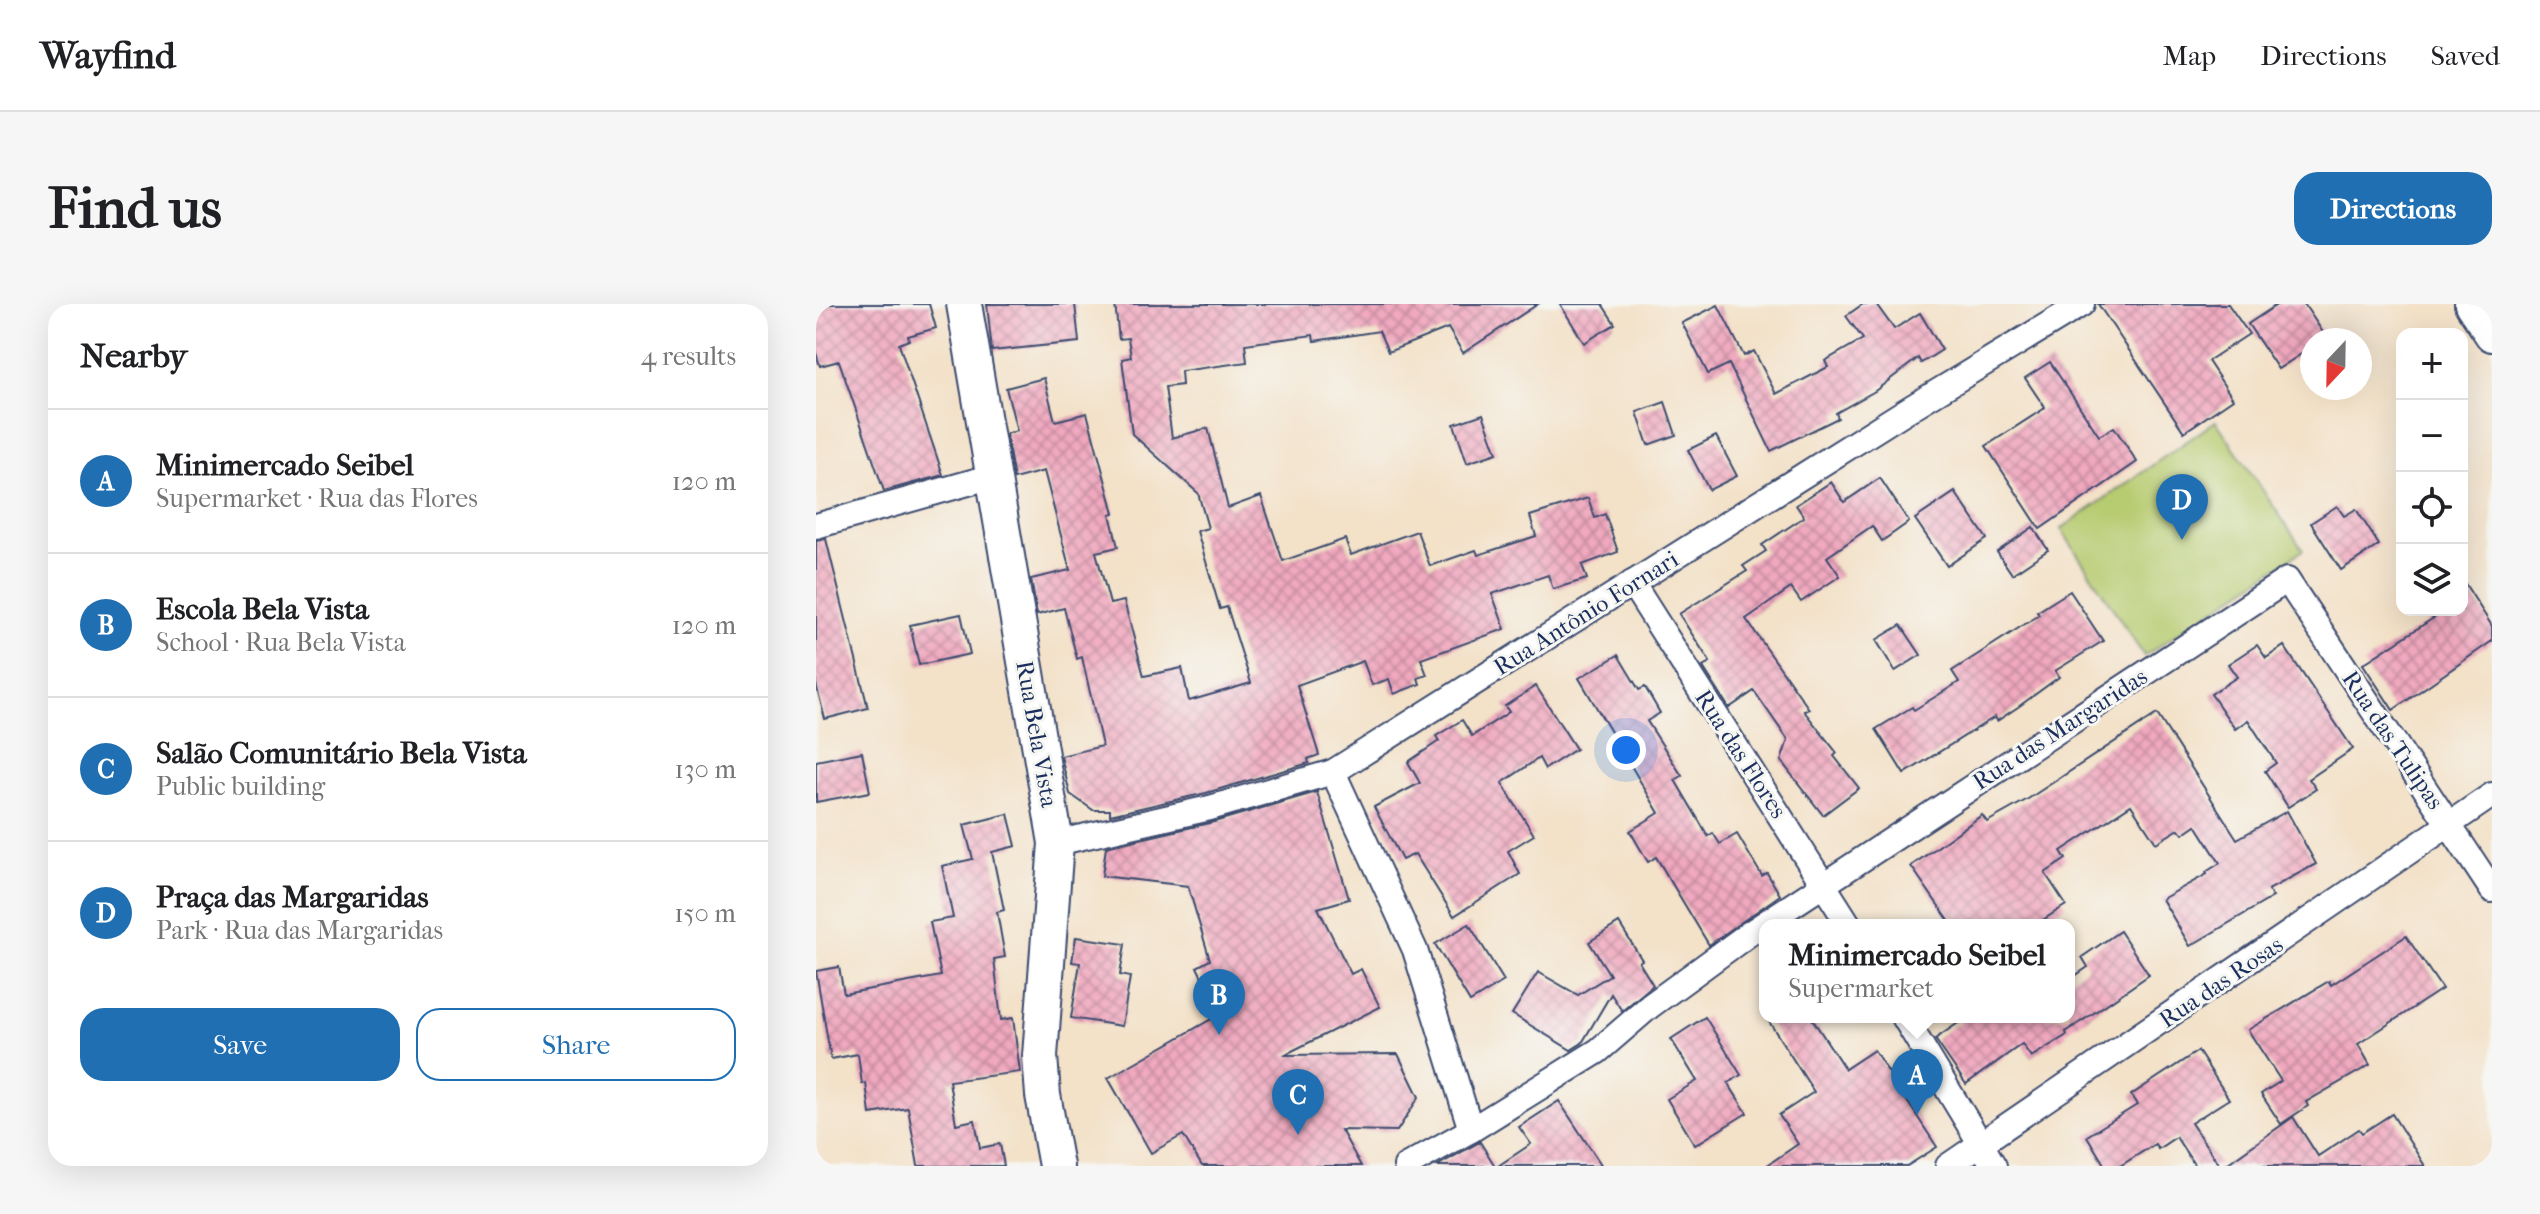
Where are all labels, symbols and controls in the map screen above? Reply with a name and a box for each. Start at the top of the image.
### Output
text: Wayfind [40,33,176,78]
text: Map [2163,39,2216,72]
text: Directions [2260,39,2387,72]
text: Saved [2431,39,2500,72]
button: Directions [2294,172,2492,245]
text: Find us [48,176,222,241]
north arrow [2300,328,2372,400]
map controls [2396,328,2468,616]
button: + [2396,328,2468,400]
text: Nearby [80,336,187,376]
text: 4 results [641,341,736,372]
button: − [2396,400,2468,472]
text: Minimercado Seibel [156,448,414,483]
text: A [98,466,114,497]
text: 120 m [672,466,736,497]
button: locate [2396,472,2468,544]
pin: D [2156,474,2208,540]
text: Supermarket · Rua das Flores [156,483,478,514]
button: layers [2396,544,2468,616]
street label: Rua Antônio Fornari [1489,545,1683,681]
text: Escola Bela Vista [156,592,369,627]
text: B [98,610,114,641]
text: 120 m [672,610,736,641]
text: School · Rua Bela Vista [156,627,406,658]
street label: Rua Bela Vista [1010,659,1064,810]
street label: Rua das Margaridas [1968,662,2153,796]
street label: Rua das Tulipas [2336,665,2450,815]
street label: Rua das Flores [1689,685,1793,824]
your location [1606,730,1646,770]
text: Salão Comunitário Bela Vista [156,736,527,771]
text: C [97,754,115,785]
text: 130 m [675,754,736,785]
text: Public building [156,771,325,802]
text: Praça das Margaridas [156,880,429,915]
text: D [96,898,116,929]
text: 150 m [674,898,736,929]
text: Park · Rua das Margaridas [156,915,443,946]
popup [1759,919,2075,1023]
street label: Rua das Rosas [2154,930,2288,1034]
text: Minimercado Seibel [1788,938,2046,973]
pin: B [1193,969,1245,1035]
text: Supermarket [1788,973,1934,1004]
button: Save [80,1008,400,1081]
button: Share [416,1008,736,1081]
pin: A [1891,1049,1943,1115]
pin: C [1272,1069,1324,1135]

